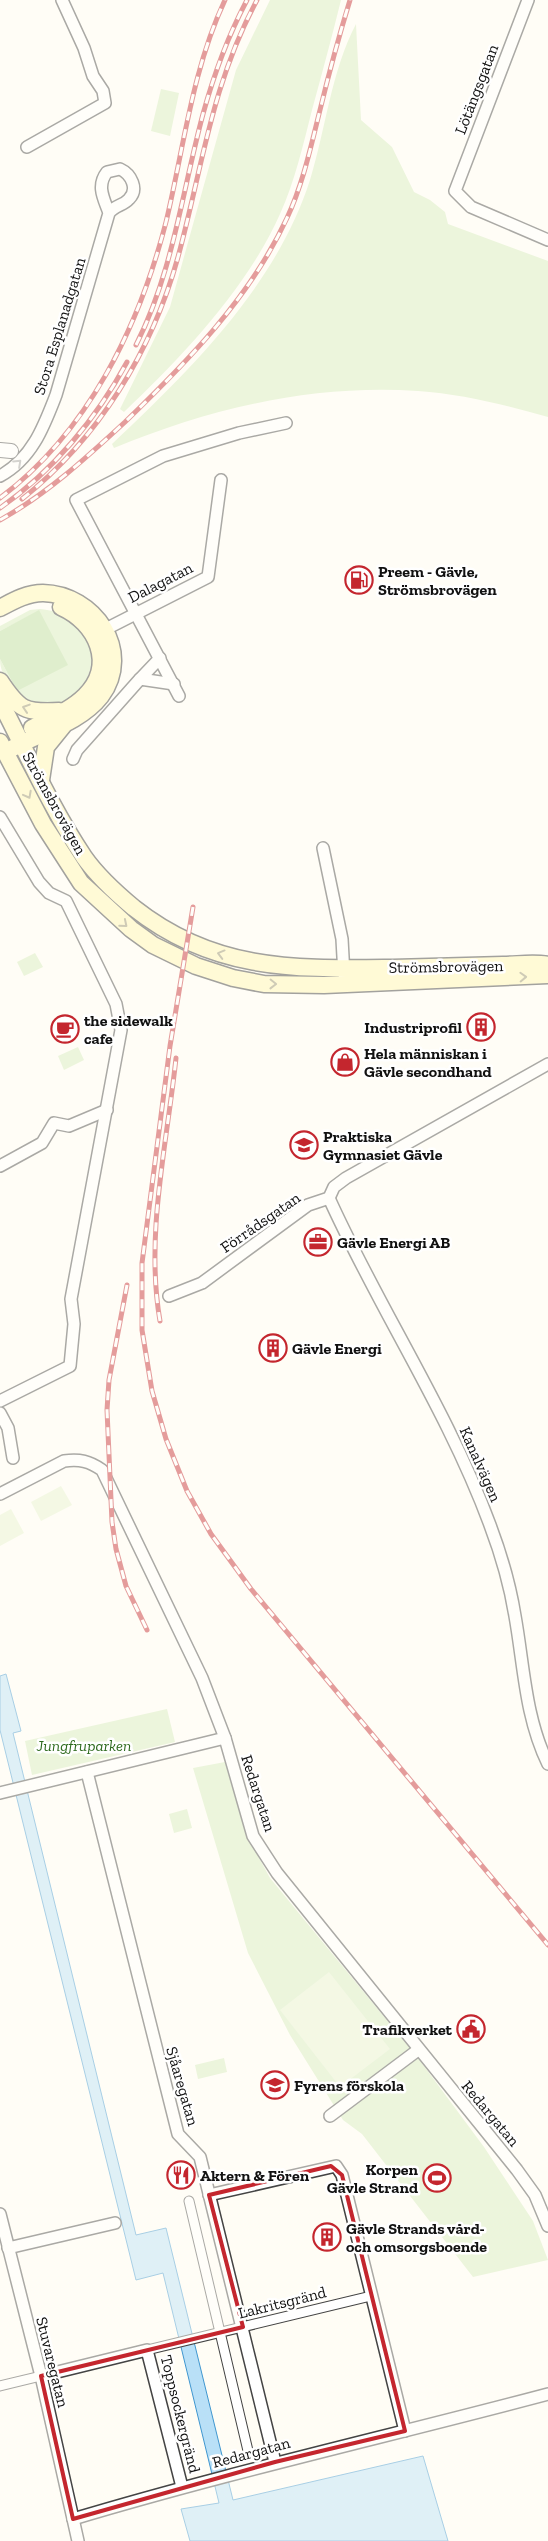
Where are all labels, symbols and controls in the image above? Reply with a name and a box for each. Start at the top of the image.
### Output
street label: Lötängsgatan [451,41,503,137]
street label: Stora Esplanadgatan [29,254,90,397]
one-way arrow [13,460,22,469]
street label: Dalagatan [125,558,197,607]
place label: Preem - Gävle, Strömsbrovägen [378,562,497,599]
fuel station icon: Preem - Gävle, Strömsbrovägen [344,565,374,595]
one-way arrow [22,703,31,713]
street label: Strömsbrovägen [18,748,91,859]
one-way arrow [22,790,32,799]
one-way arrow [119,918,128,927]
one-way arrow [217,950,225,960]
street label: Strömsbrovägen [388,956,504,977]
one-way arrow [519,972,527,983]
one-way arrow [269,979,277,989]
place label: the sidewalk cafe [84,1011,173,1048]
building icon: Industriprofil [466,1012,496,1042]
cafe icon: the sidewalk cafe [50,1014,80,1044]
place label: Industriprofil [364,1018,462,1037]
place label: Hela människan i Gävle secondhand [364,1044,492,1081]
shop icon: Hela människan i Gävle secondhand [330,1047,360,1077]
place label: Praktiska Gymnasiet Gävle [323,1127,443,1164]
school or university icon: Praktiska Gymnasiet Gävle [289,1130,319,1160]
street label: Förrådsgatan [217,1187,305,1257]
office icon: Gävle Energi AB [303,1227,333,1257]
place label: Gävle Energi AB [337,1233,450,1252]
building icon: Gävle Energi [258,1333,288,1363]
place label: Gävle Energi [292,1339,382,1358]
street label: Kanalvägen [456,1424,506,1505]
park label: Jungfruparken [36,1736,131,1755]
street label: Redargatan [237,1752,280,1835]
public building icon: Trafikverket [456,2014,486,2044]
place label: Trafikverket [362,2020,453,2039]
street label: Sjåaregatan [162,2044,203,2129]
school or university icon: Fyrens förskola [260,2070,290,2100]
place label: Fyrens förskola [294,2076,404,2095]
street label: Redargatan [458,2077,524,2151]
restaurant icon: Aktern & Fören [166,2160,196,2190]
place label: Korpen Gävle Strand [327,2160,419,2197]
sports icon: Korpen Gävle Strand [422,2163,452,2193]
place label: Aktern & Fören [200,2166,310,2185]
place label: Gävle Strands vård- och omsorgsboende [346,2219,487,2256]
building icon: Gävle Strands vård- och omsorgsboende [312,2222,342,2252]
street label: Lakritsgränd [236,2282,328,2323]
street label: Stuvaregatan [32,2315,73,2410]
street label: Toppsockergränd [157,2353,204,2475]
street label: Redargatan [210,2433,293,2472]

